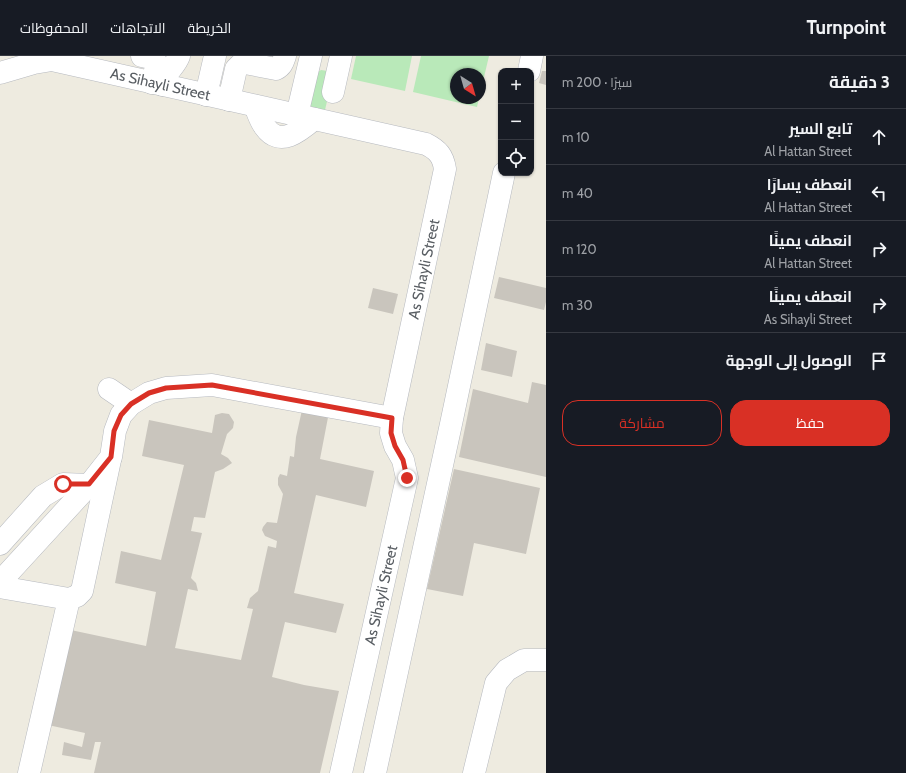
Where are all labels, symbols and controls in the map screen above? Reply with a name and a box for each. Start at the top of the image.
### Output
text: Turnpoint [807,16,886,39]
text: المحفوظات [20,19,88,37]
text: الاتجاهات [110,19,166,37]
text: الخريطة [188,19,231,37]
street label: As Sihayli Street [109,64,212,104]
north arrow [450,68,486,104]
map controls [498,68,534,176]
button: + [498,68,534,104]
text: 3 دقيقة [829,72,890,92]
text: سيرًا · 200 m [562,74,632,90]
button: − [498,104,534,140]
text: تابع السير [789,120,852,138]
icon: ahead [868,126,890,148]
text: 10 m [562,129,590,145]
button: locate [498,140,534,176]
text: Al Hattan Street [764,143,852,159]
text: انعطف يسارًا [767,176,852,194]
icon: left [868,182,890,204]
text: 40 m [562,185,593,201]
text: Al Hattan Street [764,199,852,215]
street label: As Sihayli Street [405,217,443,321]
text: انعطف يمينًا [769,232,852,250]
icon: right [868,238,890,260]
text: 120 m [562,241,596,257]
text: Al Hattan Street [764,255,852,271]
text: انعطف يمينًا [769,288,852,306]
icon: right [868,294,890,316]
text: 30 m [562,297,592,313]
text: As Sihayli Street [764,311,852,327]
icon: arrive [868,350,890,372]
text: الوصول إلى الوجهة [726,352,852,370]
button: مشاركة [562,400,722,446]
button: حفظ [730,400,890,446]
route end [398,469,416,487]
route start [54,475,72,493]
street label: As Sihayli Street [361,543,401,647]

